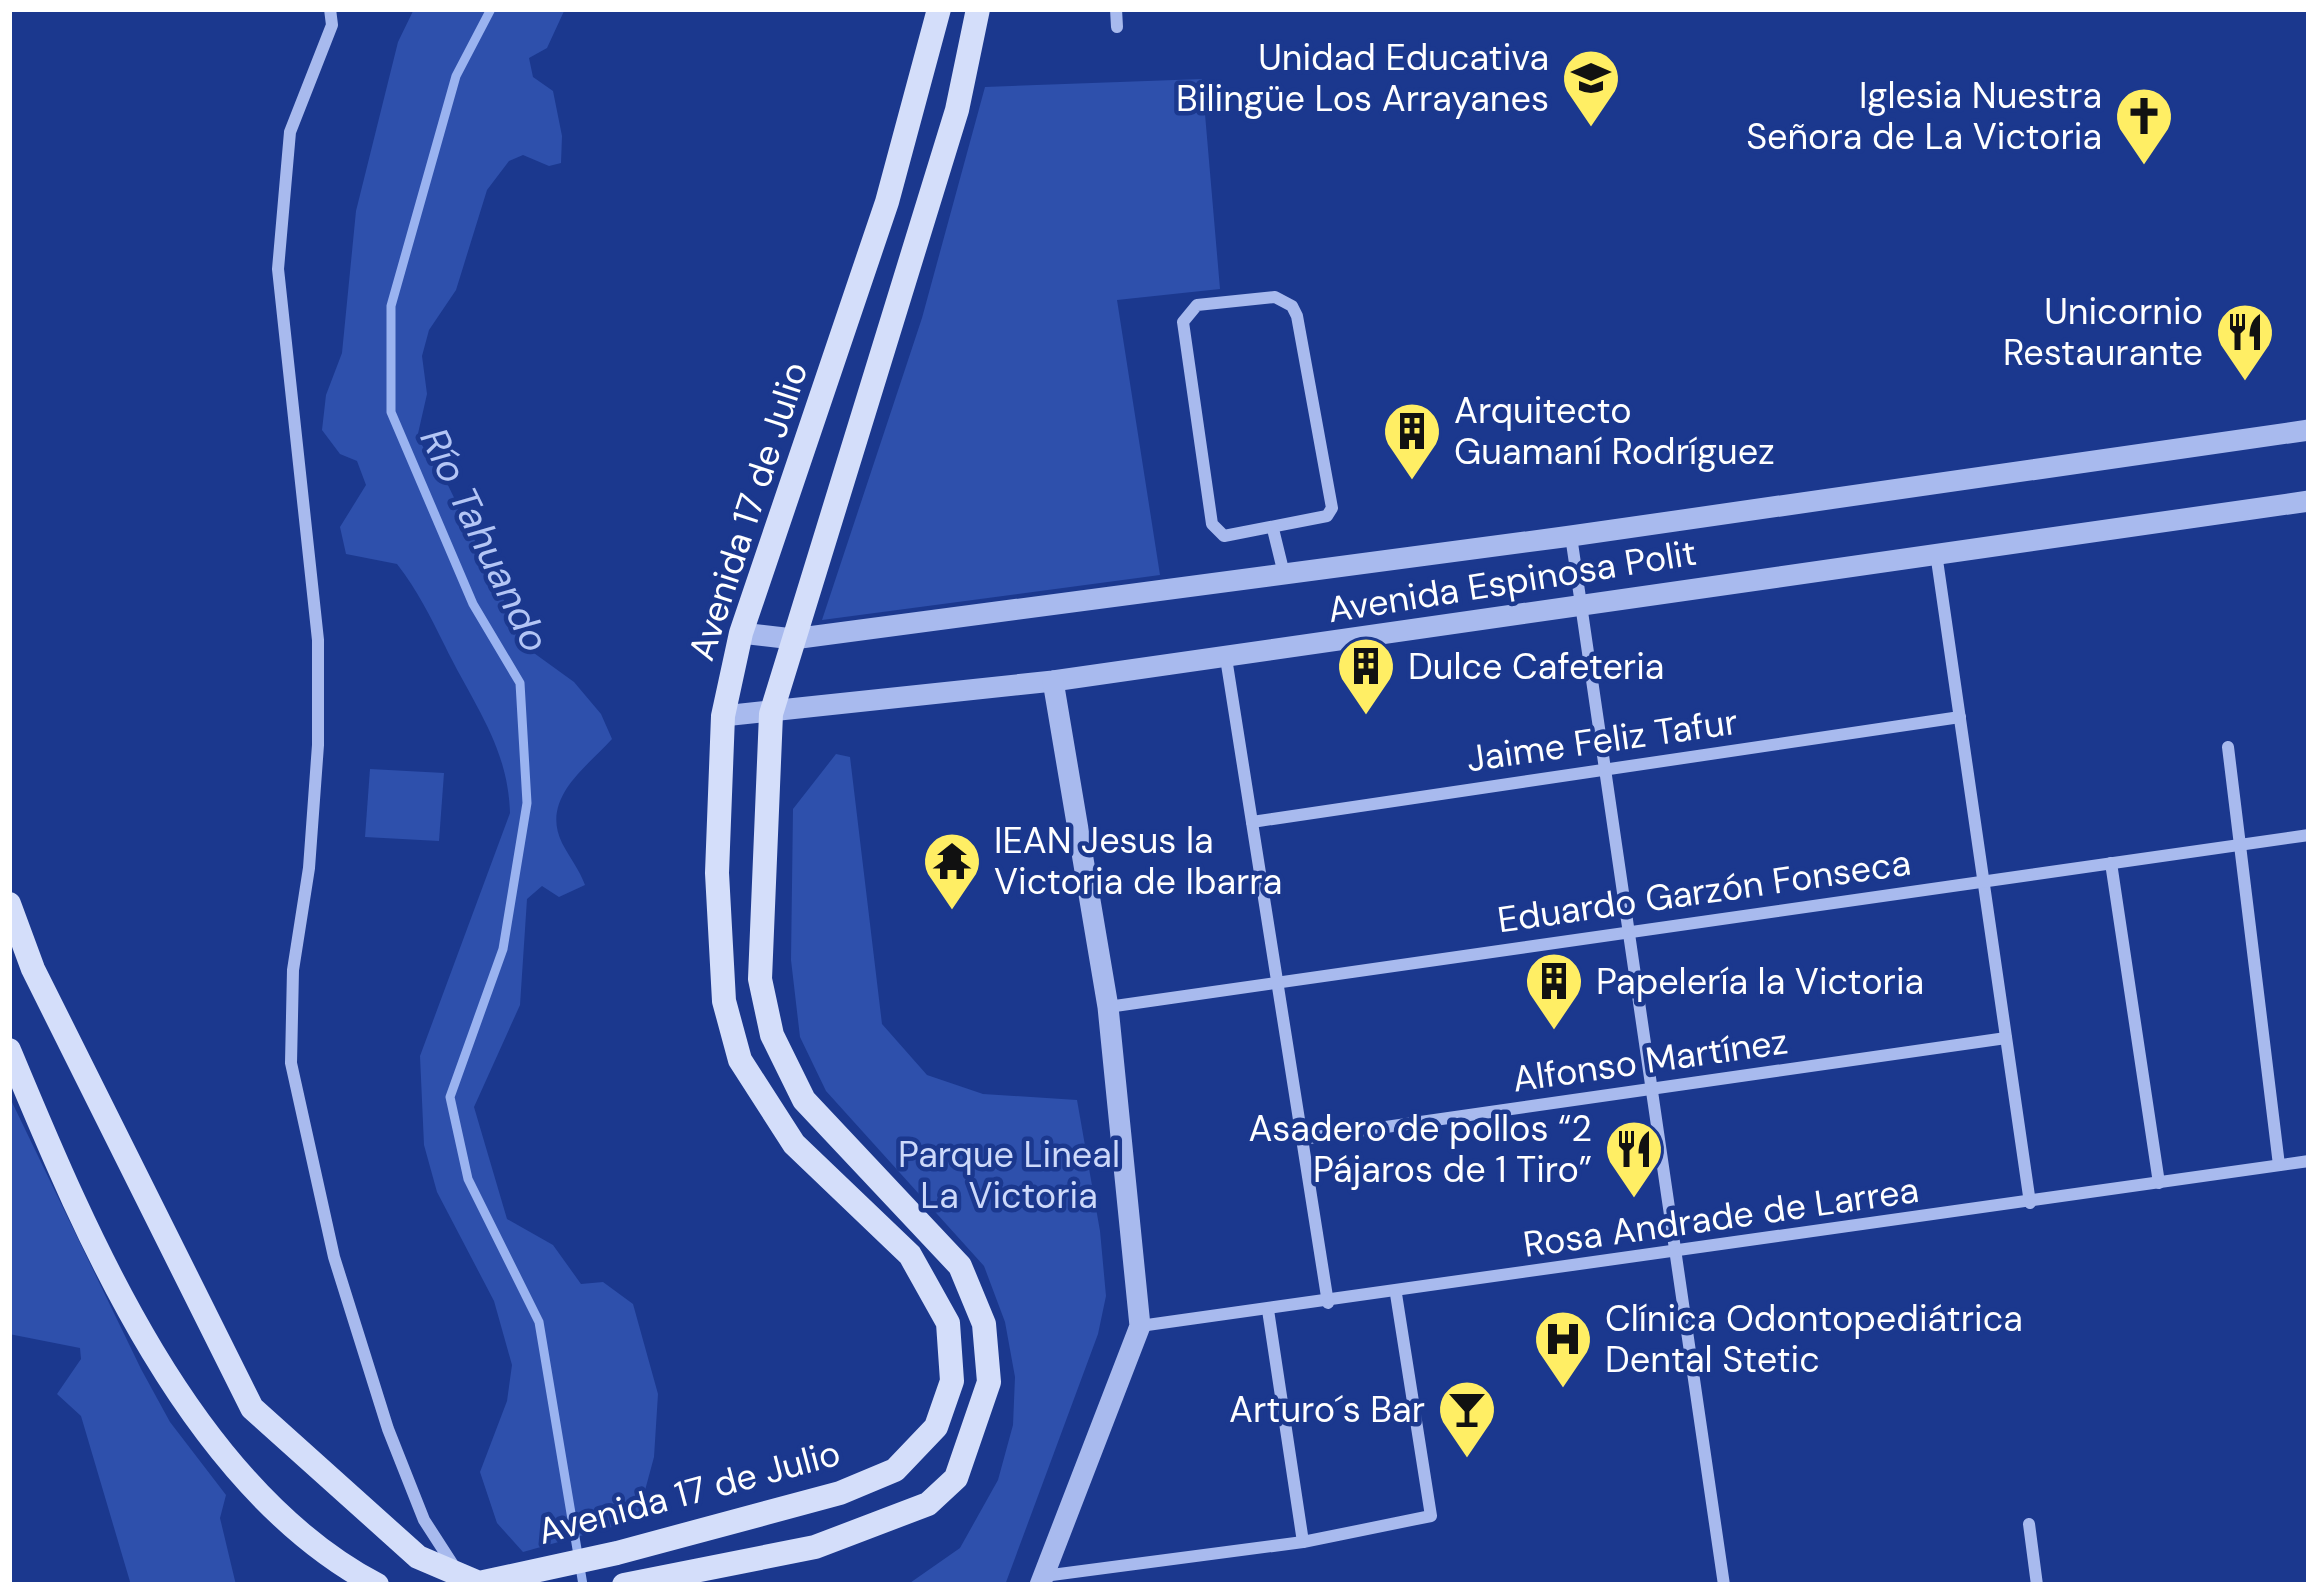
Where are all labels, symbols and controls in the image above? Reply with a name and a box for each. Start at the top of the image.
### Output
place label: Unidad Educativa Bilingüe Los Arrayanes [1176,34,1549,122]
school or university icon: Unidad Educativa Bilingüe Los Arrayanes [1560,47,1622,129]
place label: Iglesia Nuestra Señora de La Victoria [1746,72,2102,160]
church icon: Iglesia Nuestra Señora de La Victoria [2113,85,2175,167]
place label: Unicornio Restaurante [2003,288,2203,376]
restaurant icon: Unicornio Restaurante [2214,301,2276,383]
street label: Avenida 17 de Julio [678,356,818,666]
place label: Arquitecto Guamaní Rodríguez [1454,387,1775,475]
building icon: Arquitecto Guamaní Rodríguez [1381,400,1443,482]
water label: Río Tahuando [409,420,561,660]
street label: Avenida Espinosa Polit [1324,529,1700,633]
building icon: Dulce Cafeteria [1335,635,1397,717]
place label: Dulce Cafeteria [1408,643,1664,690]
street label: Jaime Feliz Tafur [1463,698,1741,782]
place label: IEAN Jesus la Victoria de Ibarra [994,817,1282,905]
temple icon: IEAN Jesus la Victoria de Ibarra [921,830,983,912]
street label: Eduardo Garzón Fonseca [1494,839,1914,943]
building icon: Papelería la Victoria [1523,950,1585,1032]
place label: Papelería la Victoria [1596,958,1924,1005]
street label: Alfonso Martínez [1509,1017,1791,1103]
place label: Asadero de pollos “2 Pájaros de 1 Tiro” [1248,1105,1592,1193]
restaurant icon: Asadero de pollos “2 Pájaros de 1 Tiro” [1603,1118,1665,1200]
park label: Parque Lineal La Victoria [898,1131,1120,1219]
street label: Rosa Andrade de Larrea [1520,1166,1922,1268]
place label: Clínica Odontopediátrica Dental Stetic [1605,1295,2023,1383]
hospital icon: Clínica Odontopediátrica Dental Stetic [1532,1308,1594,1390]
bar icon: Arturo´s Bar [1436,1378,1498,1460]
place label: Arturo´s Bar [1229,1386,1425,1433]
street label: Avenida 17 de Julio [533,1429,845,1555]

